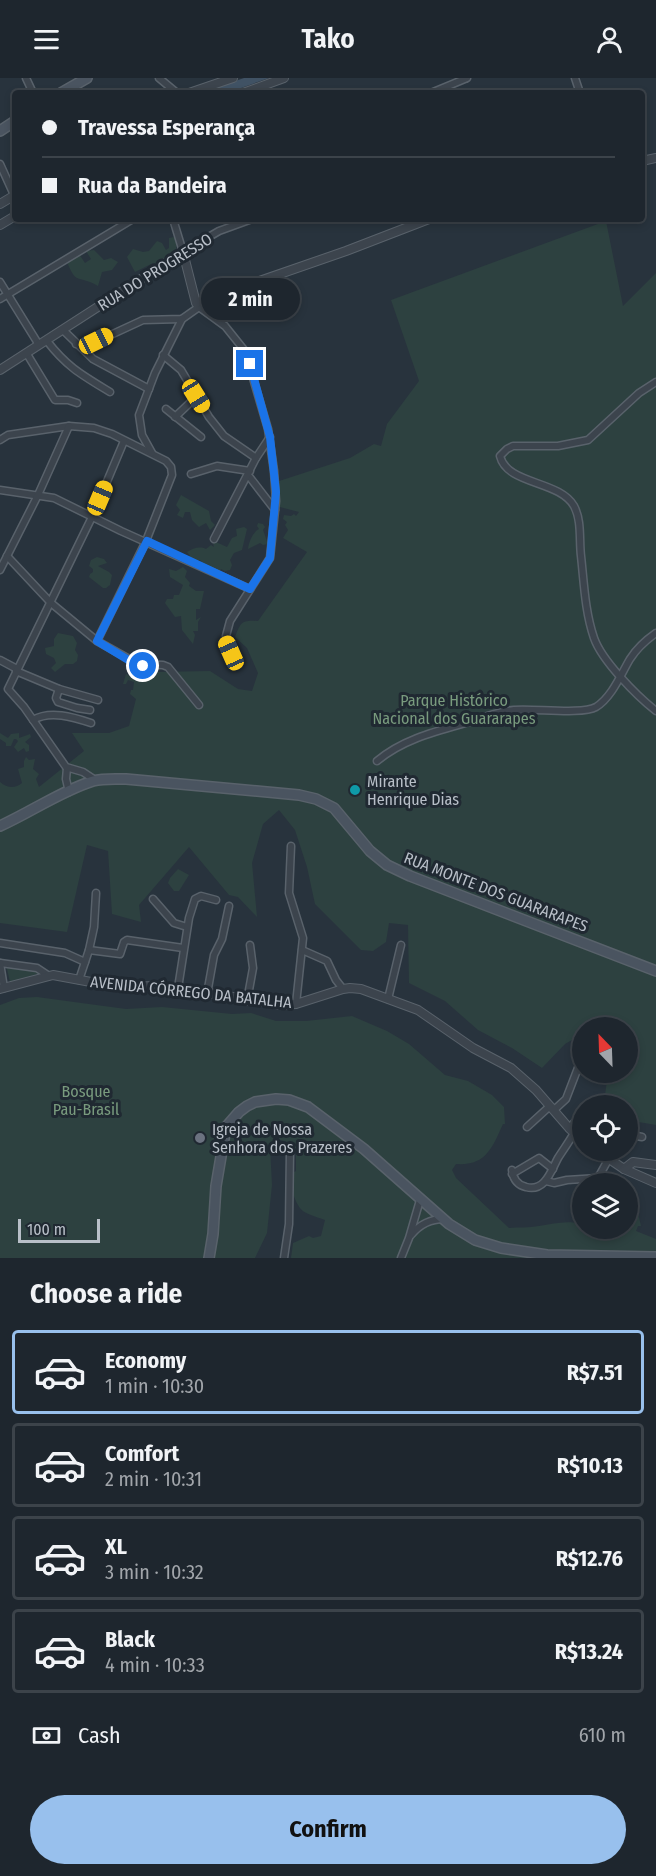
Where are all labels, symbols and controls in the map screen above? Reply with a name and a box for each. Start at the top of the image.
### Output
icon: menu [30,23,63,56]
text: Tako [301,23,355,55]
icon: person [593,23,626,56]
text: Travessa Esperança [78,114,255,141]
text: Rua da Bandeira [78,172,227,199]
street label: RUA DO PROGRESSO [94,229,216,315]
callout: 2 min [200,277,300,319]
text: 2 min [228,287,273,311]
car [76,325,116,357]
route end [236,350,263,377]
car [179,376,213,416]
car [85,478,115,518]
car [215,633,247,673]
route start [129,652,156,679]
park label: Parque Histórico Nacional dos Guararapes [372,691,536,728]
place label: Mirante Henrique Dias [367,772,459,809]
marker: Mirante Henrique Dias [348,783,362,797]
street label: RUA MONTE DOS GUARARAPES [401,848,591,936]
street label: AVENIDA CÓRREGO DA BATALHA [89,972,293,1012]
north arrow [572,1017,638,1083]
map controls [572,1017,638,1239]
park label: Bosque Pau-Brasil [53,1082,119,1119]
button: locate [572,1095,638,1161]
place label: Igreja de Nossa Senhora dos Prazeres [212,1120,353,1157]
marker: Igreja de Nossa Senhora dos Prazeres [193,1131,207,1145]
button: layers [572,1173,638,1239]
scale bar [18,1216,100,1244]
text: 100 m [27,1220,66,1239]
text: Choose a ride [30,1278,182,1310]
icon: car [33,1345,87,1399]
text: Economy [105,1347,186,1374]
text: R$7.51 [567,1359,623,1386]
text: 1 min · 10:30 [105,1374,204,1398]
icon: car [33,1438,87,1492]
text: Comfort [105,1440,179,1467]
text: R$10.13 [557,1452,623,1479]
text: 2 min · 10:31 [105,1467,202,1491]
icon: car [33,1531,87,1585]
text: XL [105,1533,127,1560]
text: R$12.76 [556,1545,623,1572]
text: 3 min · 10:32 [105,1560,204,1584]
icon: car [33,1624,87,1678]
text: Black [105,1626,155,1653]
text: R$13.24 [555,1638,623,1665]
text: 4 min · 10:33 [105,1653,205,1677]
icon: cash [30,1719,63,1752]
text: Cash [78,1722,121,1749]
text: 610 m [579,1723,626,1747]
button: Confirm [30,1795,626,1864]

